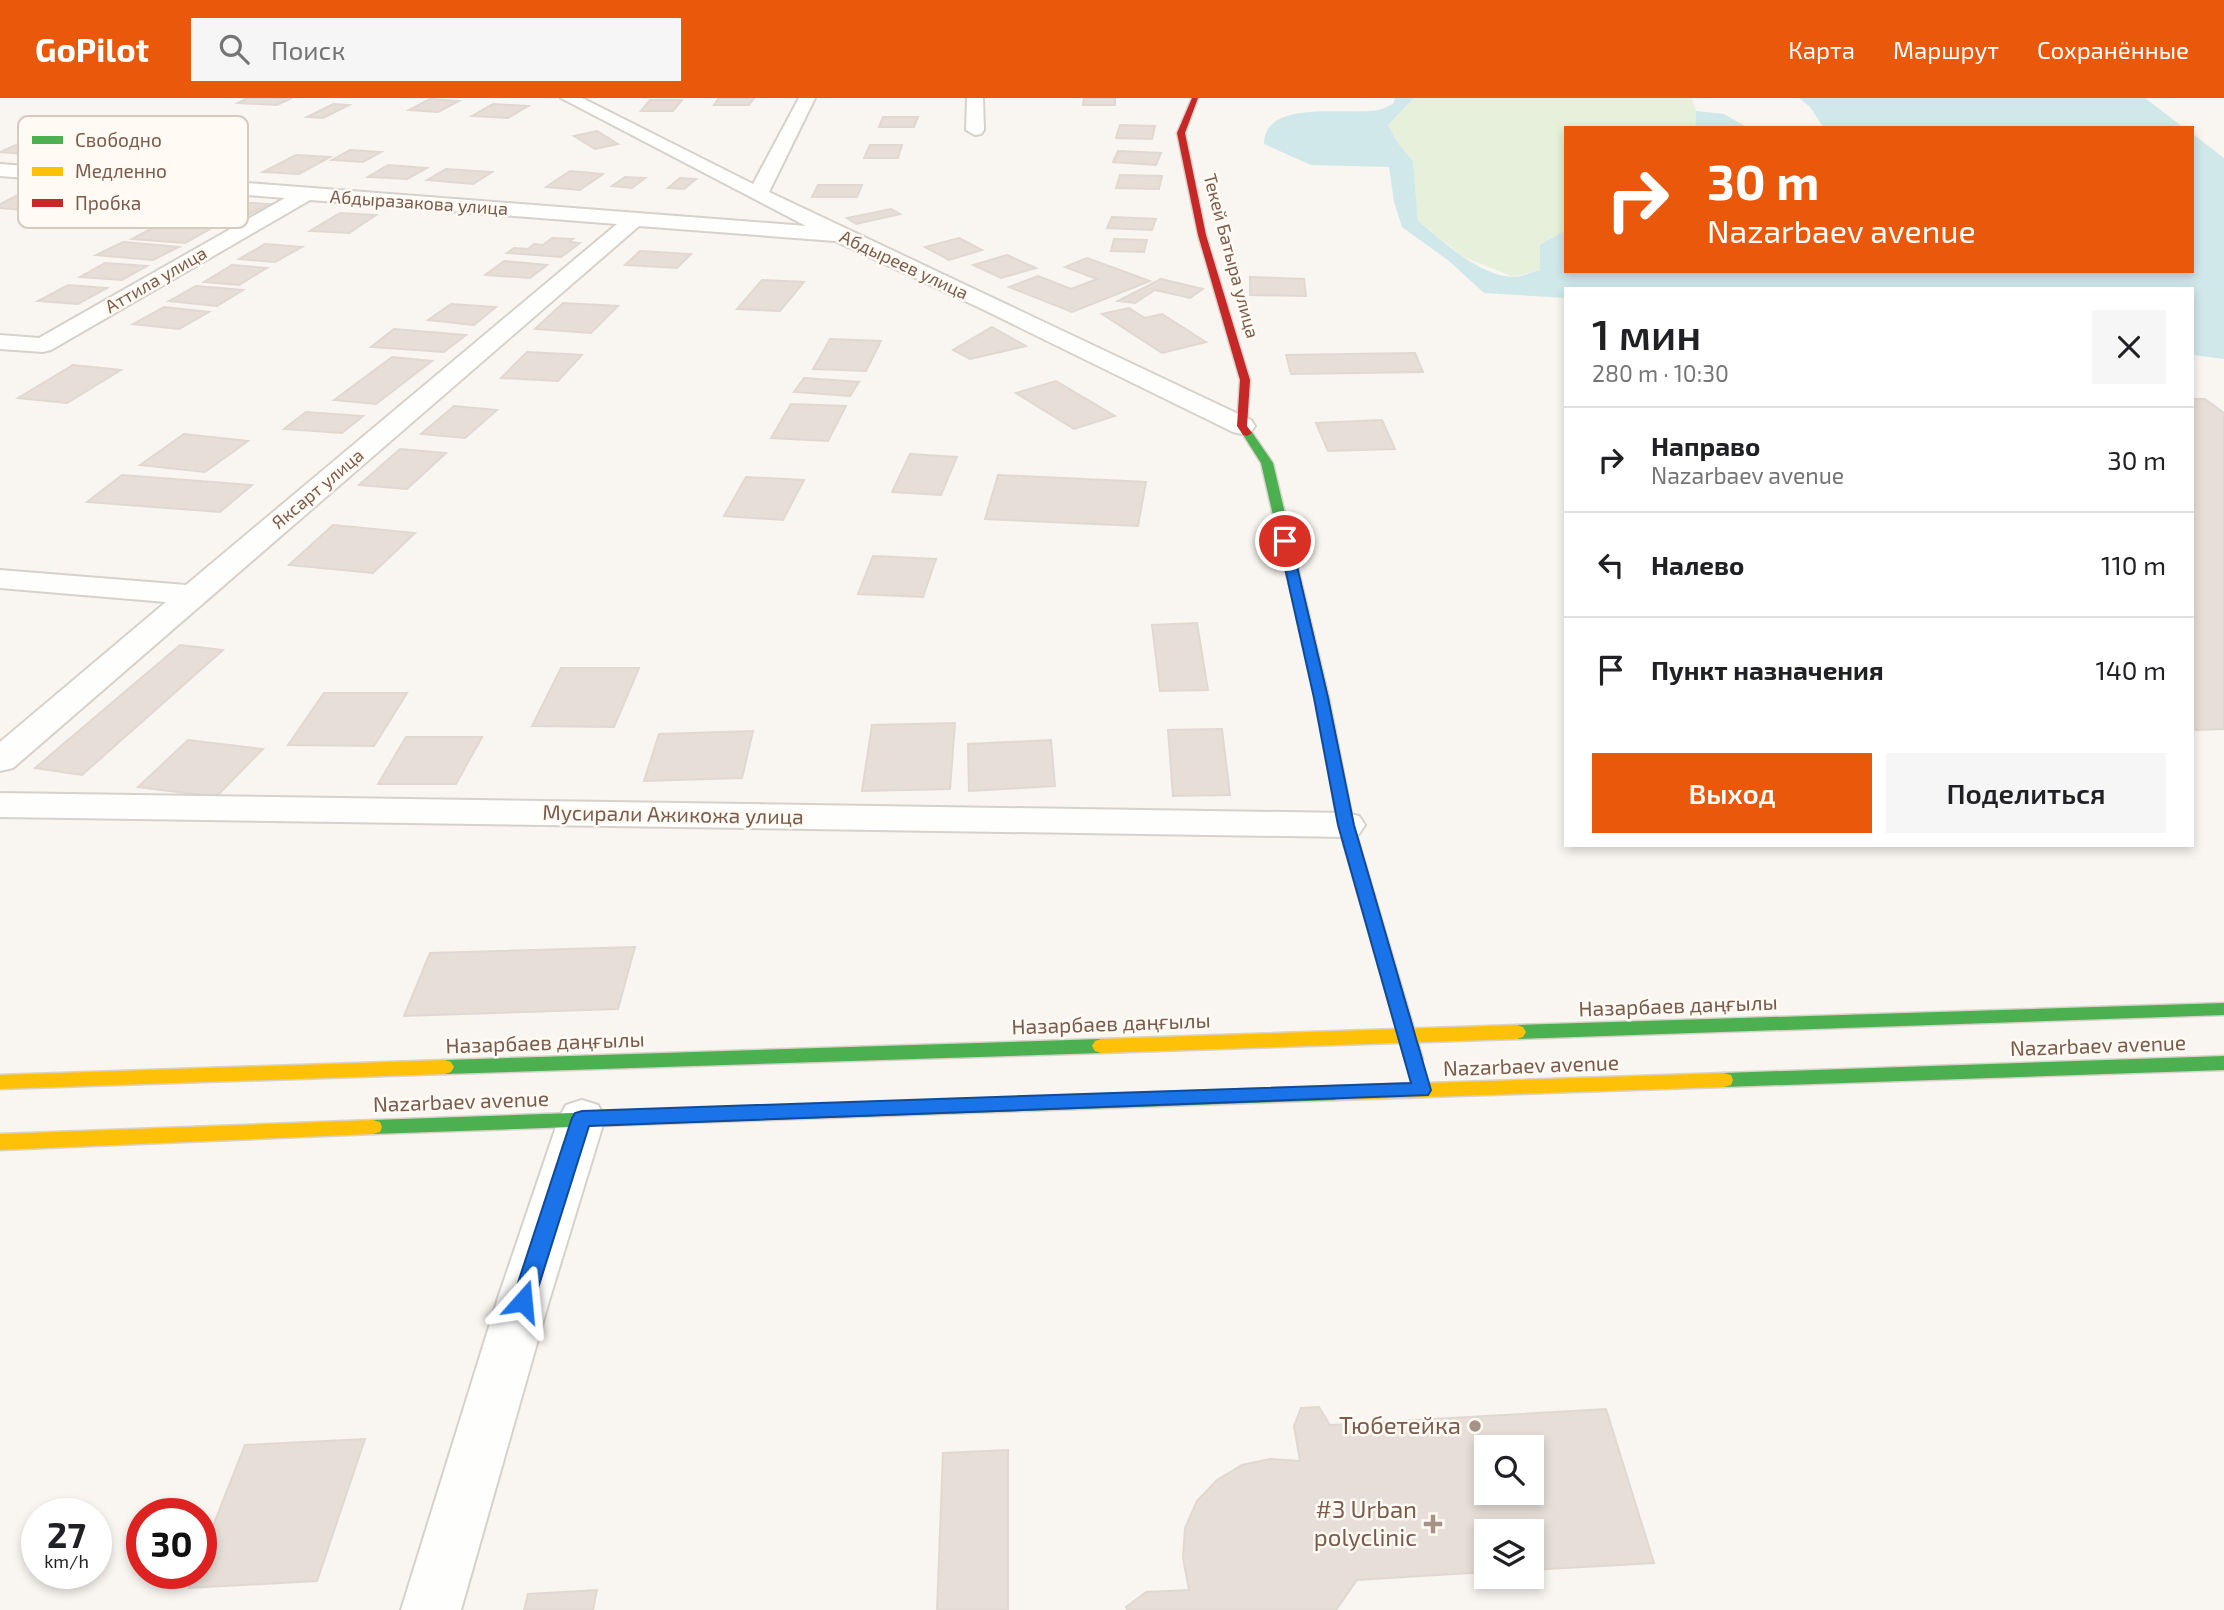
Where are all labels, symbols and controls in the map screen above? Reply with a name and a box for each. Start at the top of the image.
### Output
search box [191,18,681,81]
text: GoPilot [35,29,149,69]
icon: search [215,30,253,68]
text: Поиск [271,34,345,65]
text: Карта [1788,35,1855,64]
text: Маршрут [1893,35,1999,64]
text: Сохранённые [2037,35,2189,64]
legend [18,116,248,228]
text: Свободно [75,128,162,151]
text: 30 m [1707,151,1819,210]
icon: right [1592,154,1683,245]
text: Медленно [75,159,167,182]
street label: Текей Батыра улица [1199,171,1264,340]
street label: Абдыразакова улица [329,185,509,219]
text: Пробка [75,191,141,214]
text: Nazarbaev avenue [1707,211,1976,249]
street label: Абдыреев улица [837,225,972,303]
street label: Аттила улица [101,241,210,317]
text: 1 мин [1592,308,1701,358]
button: close [2092,310,2166,384]
text: 280 m · 10:30 [1592,359,1729,387]
text: Направо [1651,430,1760,461]
icon: right [1592,441,1630,479]
street label: Яксарт улица [267,443,368,533]
text: 30 m [2107,444,2166,475]
text: Nazarbaev avenue [1651,461,1844,489]
pin [1255,511,1315,571]
icon: arrive [1266,522,1304,560]
icon: left [1592,546,1630,584]
text: Налево [1651,549,1744,580]
text: 110 m [2101,549,2166,580]
icon: arrive [1592,651,1630,689]
text: Пункт назначения [1651,654,1884,685]
text: 140 m [2095,654,2166,685]
button: Выход [1592,753,1872,833]
button: Поделиться [1886,753,2166,833]
street label: Мусирали Ажикожа улица [542,799,804,829]
street label: Назарбаев даңғылы [1578,989,1778,1020]
street label: Назарбаев даңғылы [1011,1007,1211,1038]
street label: Назарбаев даңғылы [445,1026,645,1057]
street label: Nazarbaev avenue [2009,1029,2186,1060]
street label: Nazarbaev avenue [1442,1049,1619,1080]
street label: Nazarbaev avenue [372,1085,549,1116]
position arrow [486,1264,560,1338]
place label: Тюбетейка [1339,1410,1461,1439]
marker: Тюбетейка [1467,1418,1483,1434]
map controls [1474,1435,1544,1589]
button: search [1474,1435,1544,1505]
place label: #3 Urban polyclinic [1314,1494,1417,1551]
speed limit sign: 30 [126,1498,217,1589]
text: 27 [47,1513,86,1555]
marker: #3 Urban polyclinic [1423,1514,1443,1534]
button: layers [1474,1519,1544,1589]
text: km/h [44,1550,89,1572]

